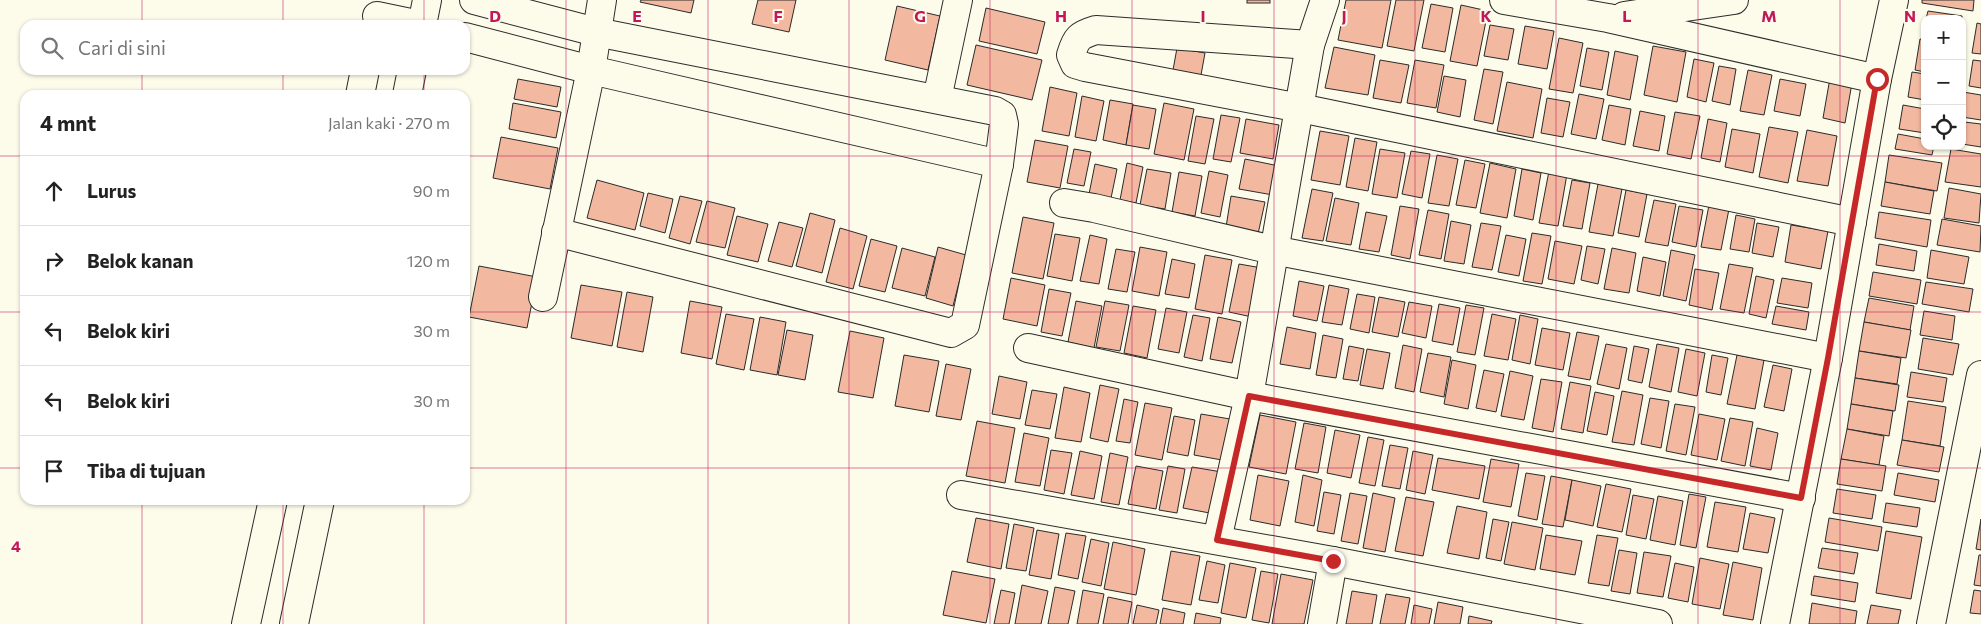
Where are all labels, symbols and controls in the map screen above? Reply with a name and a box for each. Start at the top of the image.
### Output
text: D [489,6,501,25]
text: E [632,6,642,25]
text: F [773,6,783,25]
text: G [914,6,926,25]
text: H [1055,6,1067,25]
text: I [1200,6,1206,25]
text: J [1341,6,1347,25]
text: K [1480,6,1492,25]
text: L [1622,6,1632,25]
text: M [1761,6,1777,25]
text: N [1904,6,1916,25]
map controls [1921,15,1966,150]
button: + [1921,15,1966,60]
search box [20,20,470,75]
icon: search [38,34,66,62]
text: Cari di sini [78,36,166,59]
button: − [1921,60,1966,105]
route start [1866,68,1889,91]
button: locate [1921,105,1966,150]
text: 4 mnt [40,110,96,135]
text: Jalan kaki · 270 m [328,113,450,132]
icon: ahead [40,177,68,205]
text: Lurus [87,179,136,202]
text: 90 m [413,181,450,200]
icon: right [40,247,68,275]
text: Belok kanan [87,249,194,272]
text: 120 m [407,251,450,270]
icon: left [40,317,68,345]
text: Belok kiri [87,319,170,342]
text: 30 m [413,321,450,340]
icon: left [40,387,68,415]
text: Belok kiri [87,389,170,412]
text: 30 m [413,391,450,410]
icon: arrive [40,457,68,485]
text: Tiba di tujuan [87,459,205,482]
text: 4 [11,536,21,555]
route end [1322,550,1345,573]

